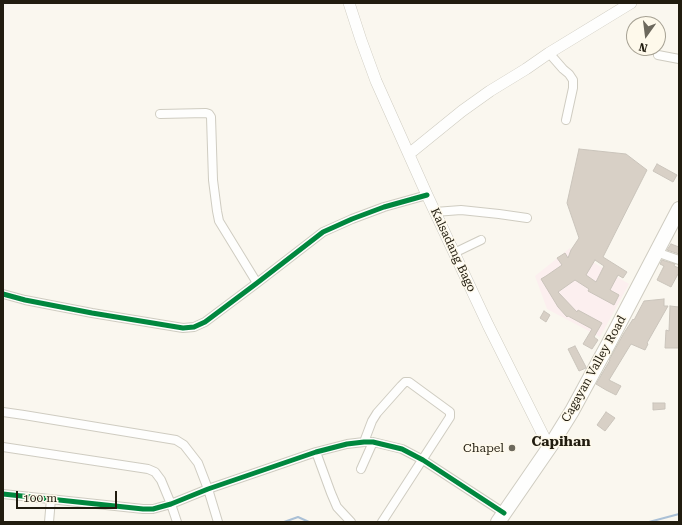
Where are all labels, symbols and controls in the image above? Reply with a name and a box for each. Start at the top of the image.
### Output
north arrow [626,16,666,56]
text: N [638,40,649,54]
street label: Kalsadang Bago [427,206,479,294]
street label: Cagayan Valley Road [559,313,629,425]
district label: Capihan [531,434,591,450]
place label: Chapel [463,441,504,455]
marker: Chapel [507,443,517,453]
scale bar [18,483,119,509]
text: 100 m [23,491,57,505]

